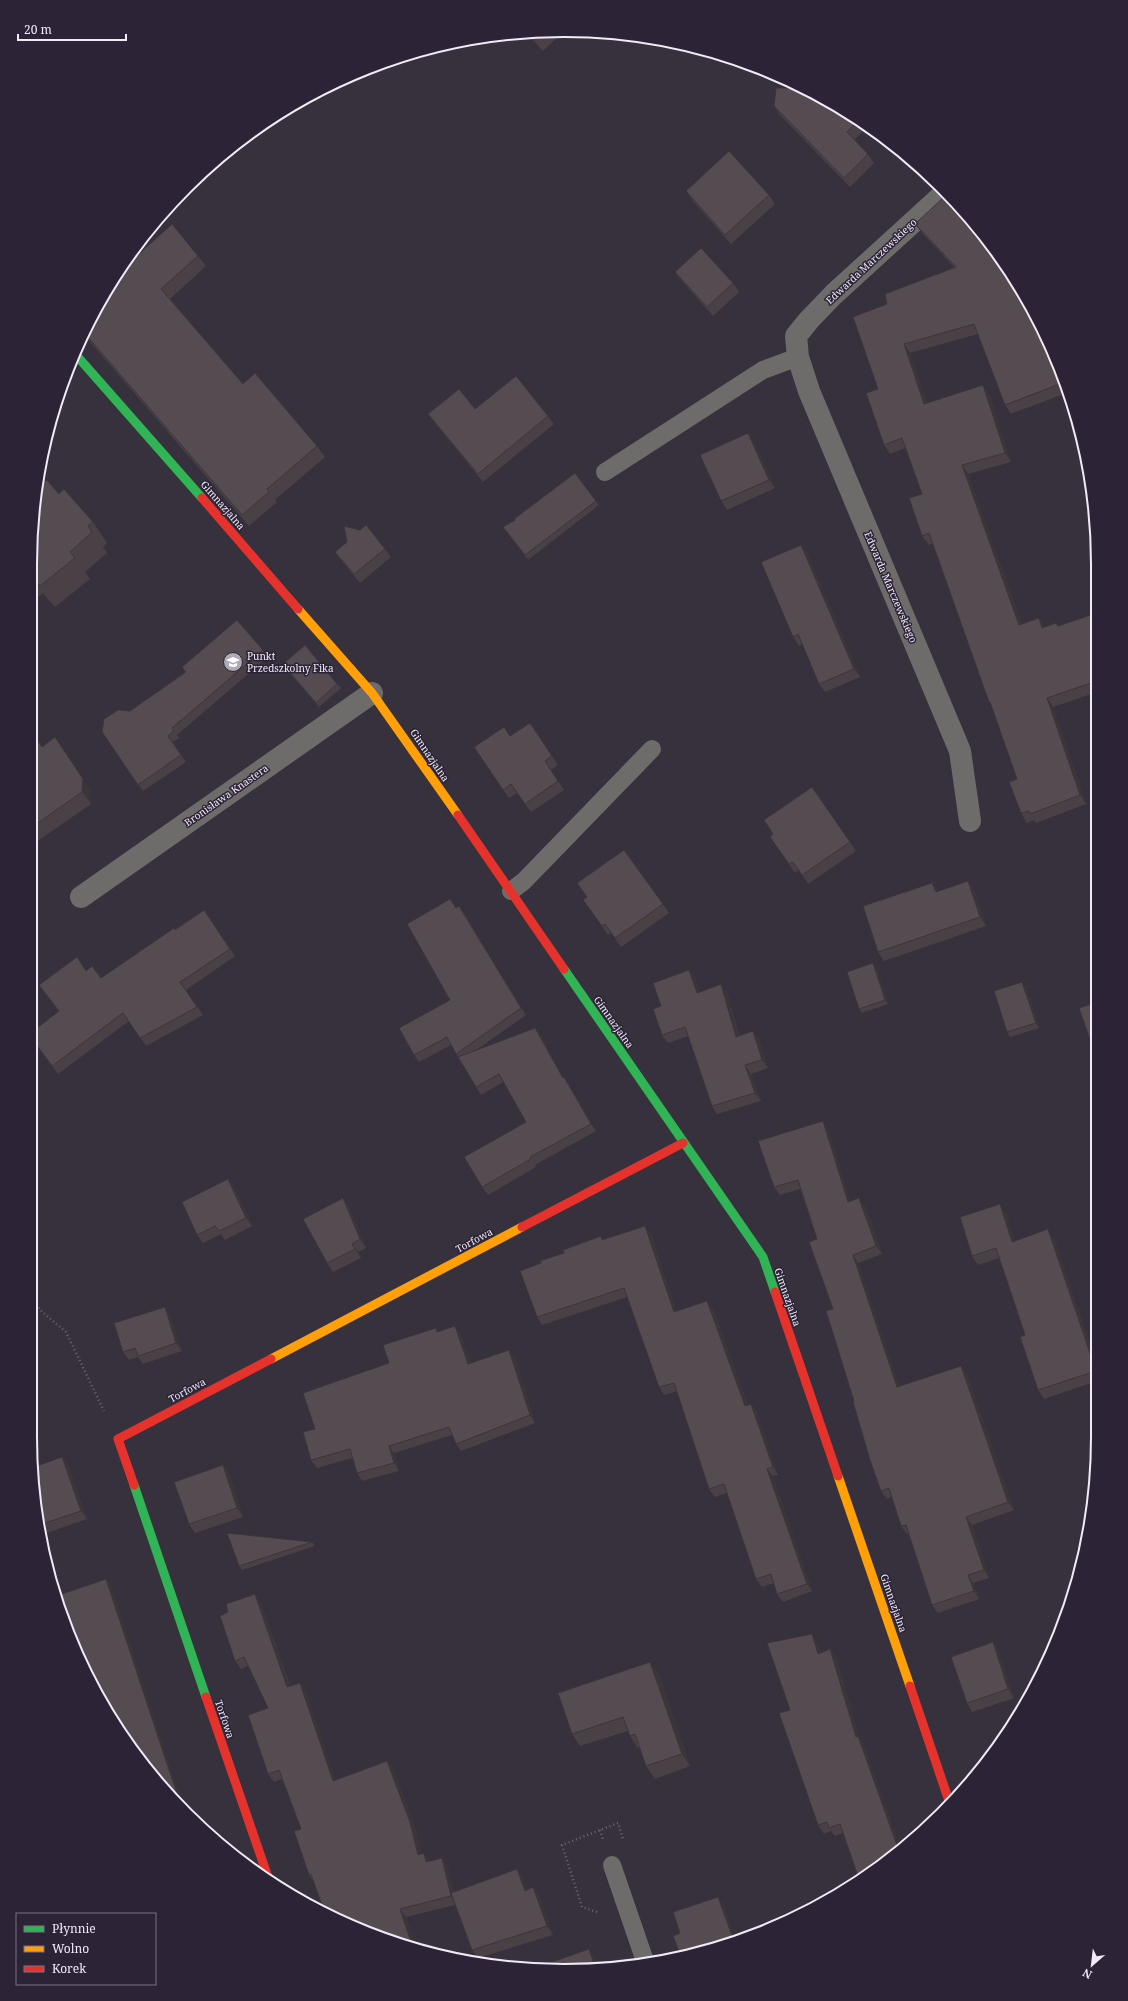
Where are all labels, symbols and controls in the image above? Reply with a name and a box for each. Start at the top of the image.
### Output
scale bar [18,16,126,42]
text: 20 m [24,21,52,38]
street label: Edwarda Marczewskiego [823,215,920,307]
street label: Gimnazjalna [198,477,248,533]
street label: Edwarda Marczewskiego [861,529,921,645]
place label: Punkt Przedszkolny Fika [247,649,334,675]
school or university icon: Punkt Przedszkolny Fika [222,651,244,673]
street label: Gimnazjalna [407,726,453,784]
street label: Bronisława Knastera [181,761,271,829]
street label: Gimnazjalna [591,993,637,1051]
street label: Torfowa [453,1224,495,1256]
street label: Gimnazjalna [771,1266,805,1328]
street label: Torfowa [166,1374,208,1406]
street label: Gimnazjalna [877,1572,911,1634]
street label: Torfowa [212,1698,238,1740]
legend [16,1913,156,1985]
text: Płynnie [52,1920,96,1937]
text: Wolno [52,1940,89,1957]
north arrow [1072,1945,1112,1985]
text: Korek [52,1960,87,1977]
text: N [1079,1965,1094,1983]

